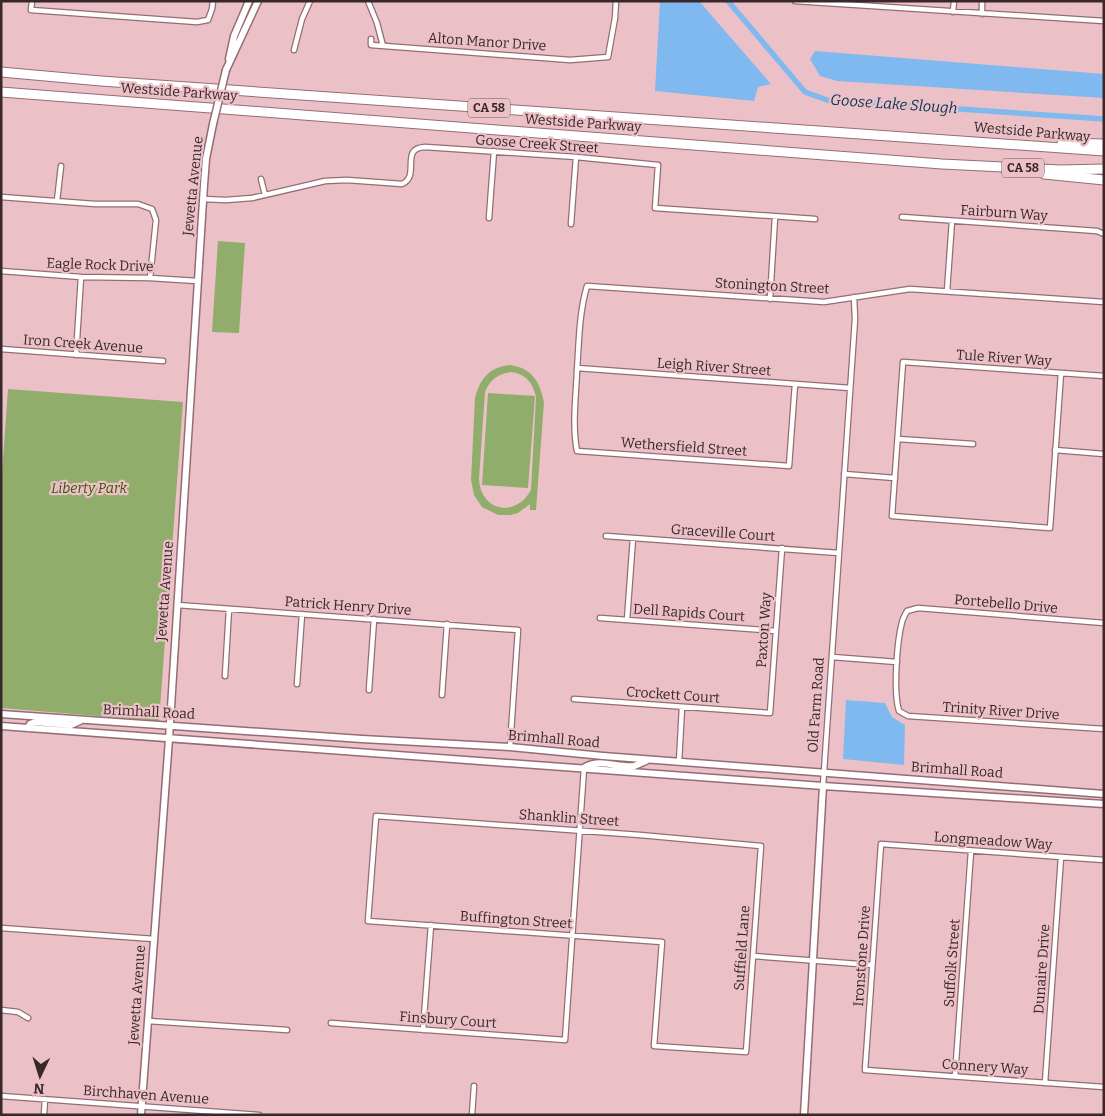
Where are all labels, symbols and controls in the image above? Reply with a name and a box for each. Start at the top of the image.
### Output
street label: Alton Manor Drive [427,29,547,55]
street label: Westside Parkway [120,79,239,105]
water label: Goose Lake Slough [830,91,958,117]
road number: CA 58 [468,99,510,118]
street label: Westside Parkway [524,110,643,136]
street label: Westside Parkway [973,118,1092,146]
street label: Goose Creek Street [475,131,599,157]
street label: Jewetta Avenue [179,135,207,238]
road number: CA 58 [1002,158,1044,178]
street label: Fairburn Way [960,201,1049,225]
street label: Eagle Rock Drive [46,255,154,275]
street label: Stonington Street [714,275,830,297]
street label: Iron Creek Avenue [22,331,144,357]
street label: Tule River Way [956,346,1053,370]
street label: Leigh River Street [656,355,772,379]
street label: Wethersfield Street [620,434,748,460]
park label: Liberty Park [51,480,127,497]
street label: Graceville Court [670,521,776,545]
street label: Jewetta Avenue [153,540,177,643]
street label: Paxton Way [753,591,775,668]
street label: Portebello Drive [953,591,1059,617]
street label: Patrick Henry Drive [284,593,412,619]
street label: Dell Rapids Court [633,601,745,625]
street label: Old Farm Road [804,657,828,753]
street label: Crockett Court [625,683,721,707]
street label: Trinity River Drive [942,698,1060,724]
street label: Brimhall Road [102,701,196,723]
street label: Brimhall Road [507,727,601,751]
street label: Brimhall Road [910,758,1004,782]
street label: Shanklin Street [518,806,620,830]
street label: Longmeadow Way [933,828,1053,854]
street label: Suffield Lane [731,905,753,991]
street label: Ironstone Drive [850,905,874,1007]
street label: Buffington Street [459,908,573,932]
street label: Suffolk Street [940,918,964,1008]
street label: Dunaire Drive [1030,923,1054,1015]
street label: Jewetta Avenue [125,944,149,1047]
street label: Finsbury Court [399,1008,497,1032]
north arrow [15,1051,65,1101]
street label: Connery Way [941,1056,1029,1079]
text: N [33,1080,45,1097]
street label: Birchhaven Avenue [83,1082,209,1108]

